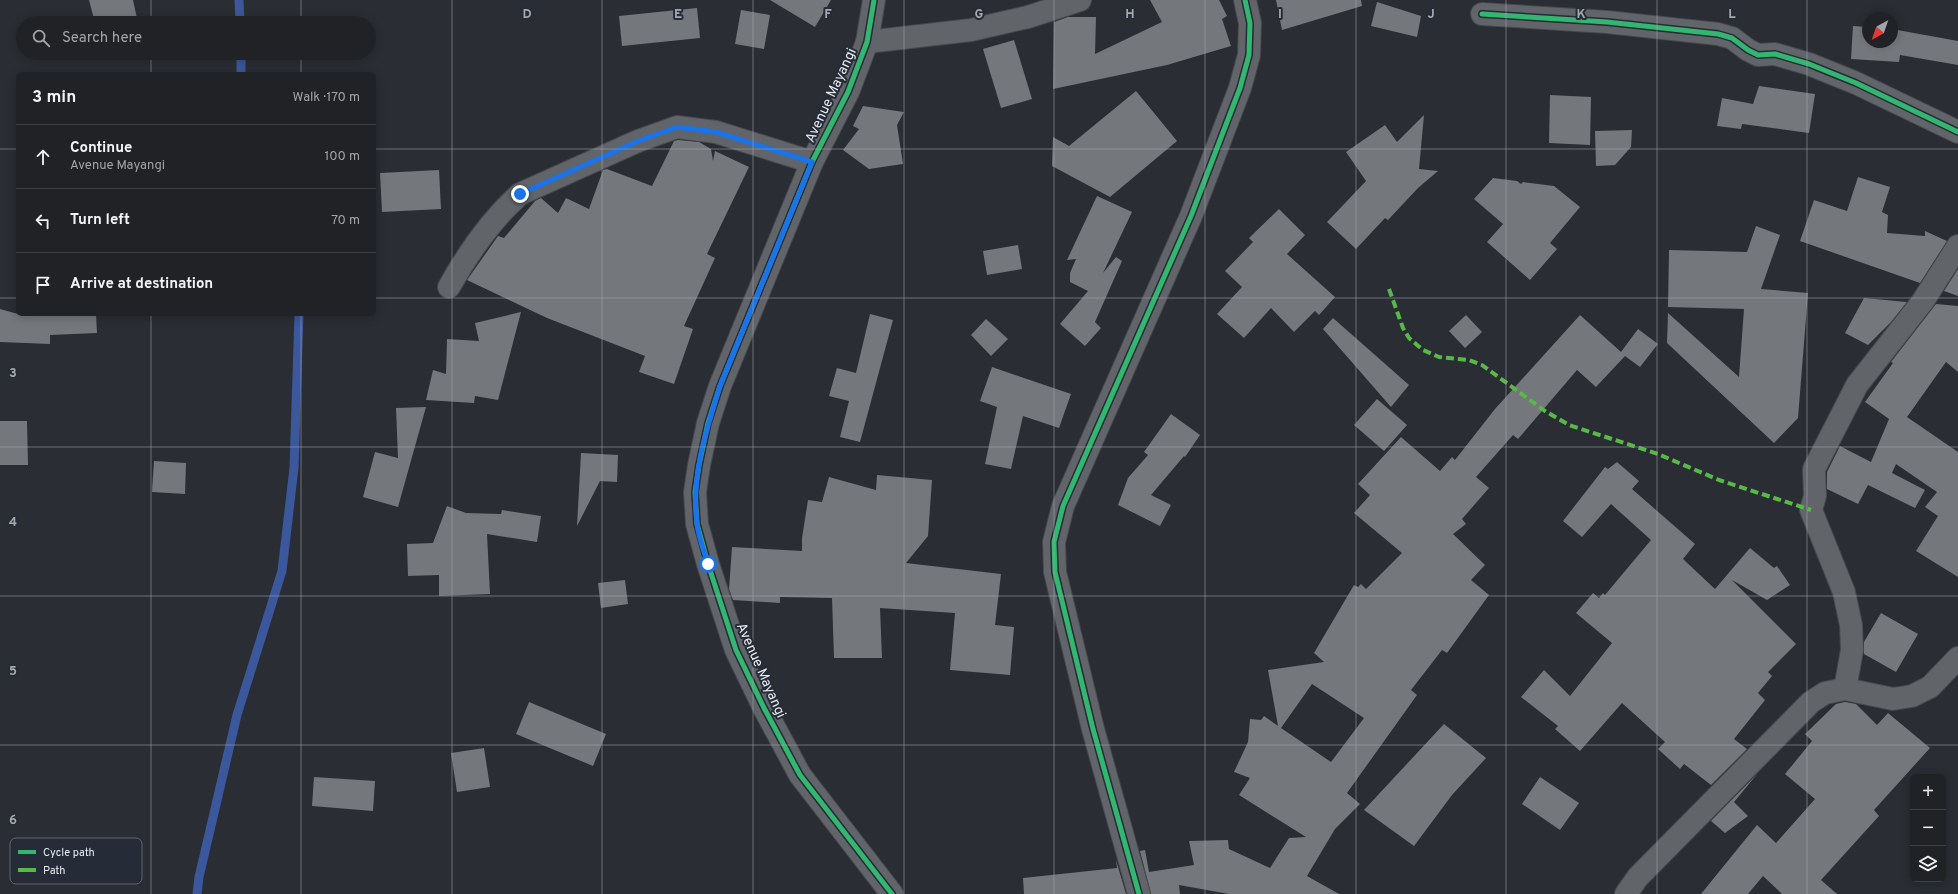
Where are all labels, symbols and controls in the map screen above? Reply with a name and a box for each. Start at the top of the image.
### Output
text: D [522,7,532,23]
text: E [674,7,682,23]
text: F [824,7,832,23]
text: G [975,7,984,23]
text: H [1125,7,1135,23]
text: I [1278,7,1282,23]
text: J [1427,7,1435,23]
text: K [1576,7,1586,23]
text: L [1728,7,1736,23]
north arrow [1862,12,1898,48]
search box [16,16,376,60]
icon: search [30,27,52,49]
text: Search here [62,29,142,48]
street label: Avenue Mayangi [802,46,861,146]
text: 3 min [32,87,76,109]
text: Walk · 170 m [293,90,360,106]
text: Continue [70,139,132,158]
icon: ahead [32,146,54,168]
text: 100 m [324,149,360,165]
text: Avenue Mayangi [70,158,165,174]
route end [511,185,529,203]
icon: left [32,210,54,232]
text: Turn left [70,211,130,230]
text: 70 m [331,213,360,229]
icon: arrive [32,274,54,296]
text: Arrive at destination [70,275,213,294]
text: 3 [9,366,17,382]
text: 4 [9,515,17,531]
route start [699,555,717,573]
street label: Avenue Mayangi [732,620,789,721]
text: 5 [9,664,17,680]
map controls [1910,774,1946,882]
button: + [1910,774,1946,810]
button: − [1910,810,1946,846]
text: 6 [9,813,17,829]
legend [10,838,142,884]
text: Cycle path [43,846,95,860]
button: layers [1910,846,1946,882]
text: Path [43,864,65,878]

